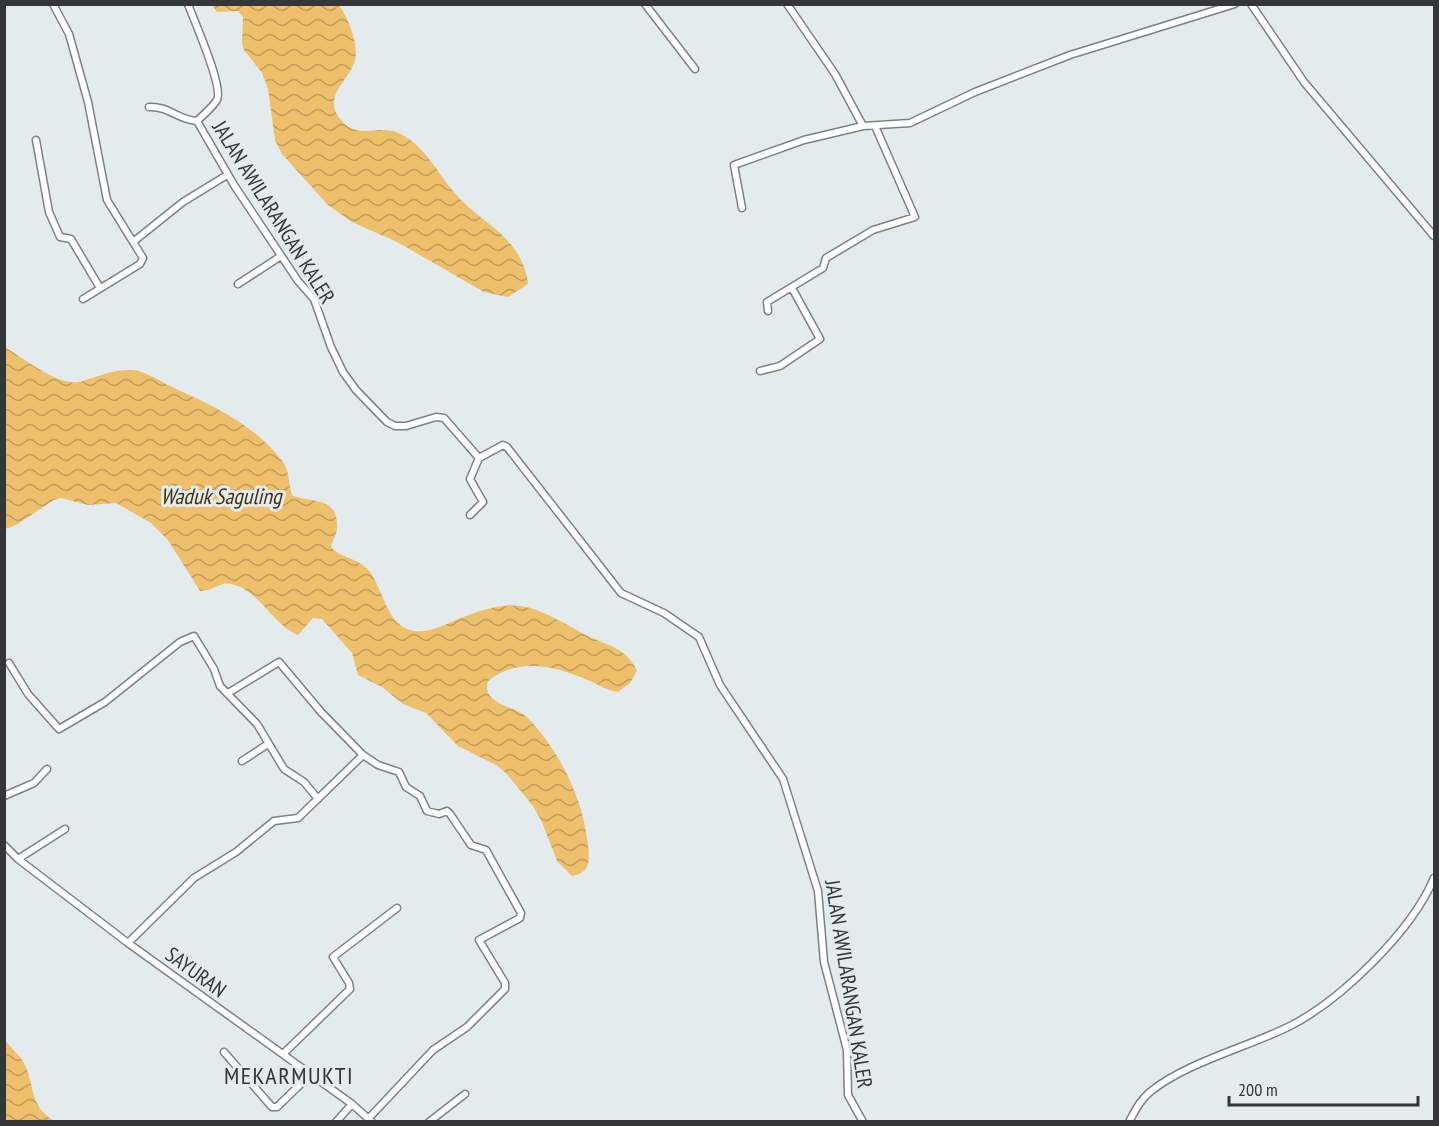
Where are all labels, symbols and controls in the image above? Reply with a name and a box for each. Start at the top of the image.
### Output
street label: JALAN AWILARANGAN KALER [206,115,341,308]
water label: Waduk Saguling [161,482,283,510]
street label: JALAN AWILARANGAN KALER [819,877,879,1090]
street label: SAYURAN [160,941,232,1003]
district label: MEKARMUKTI [224,1060,354,1091]
scale bar [1229,1069,1418,1107]
text: 200 m [1238,1078,1278,1101]

